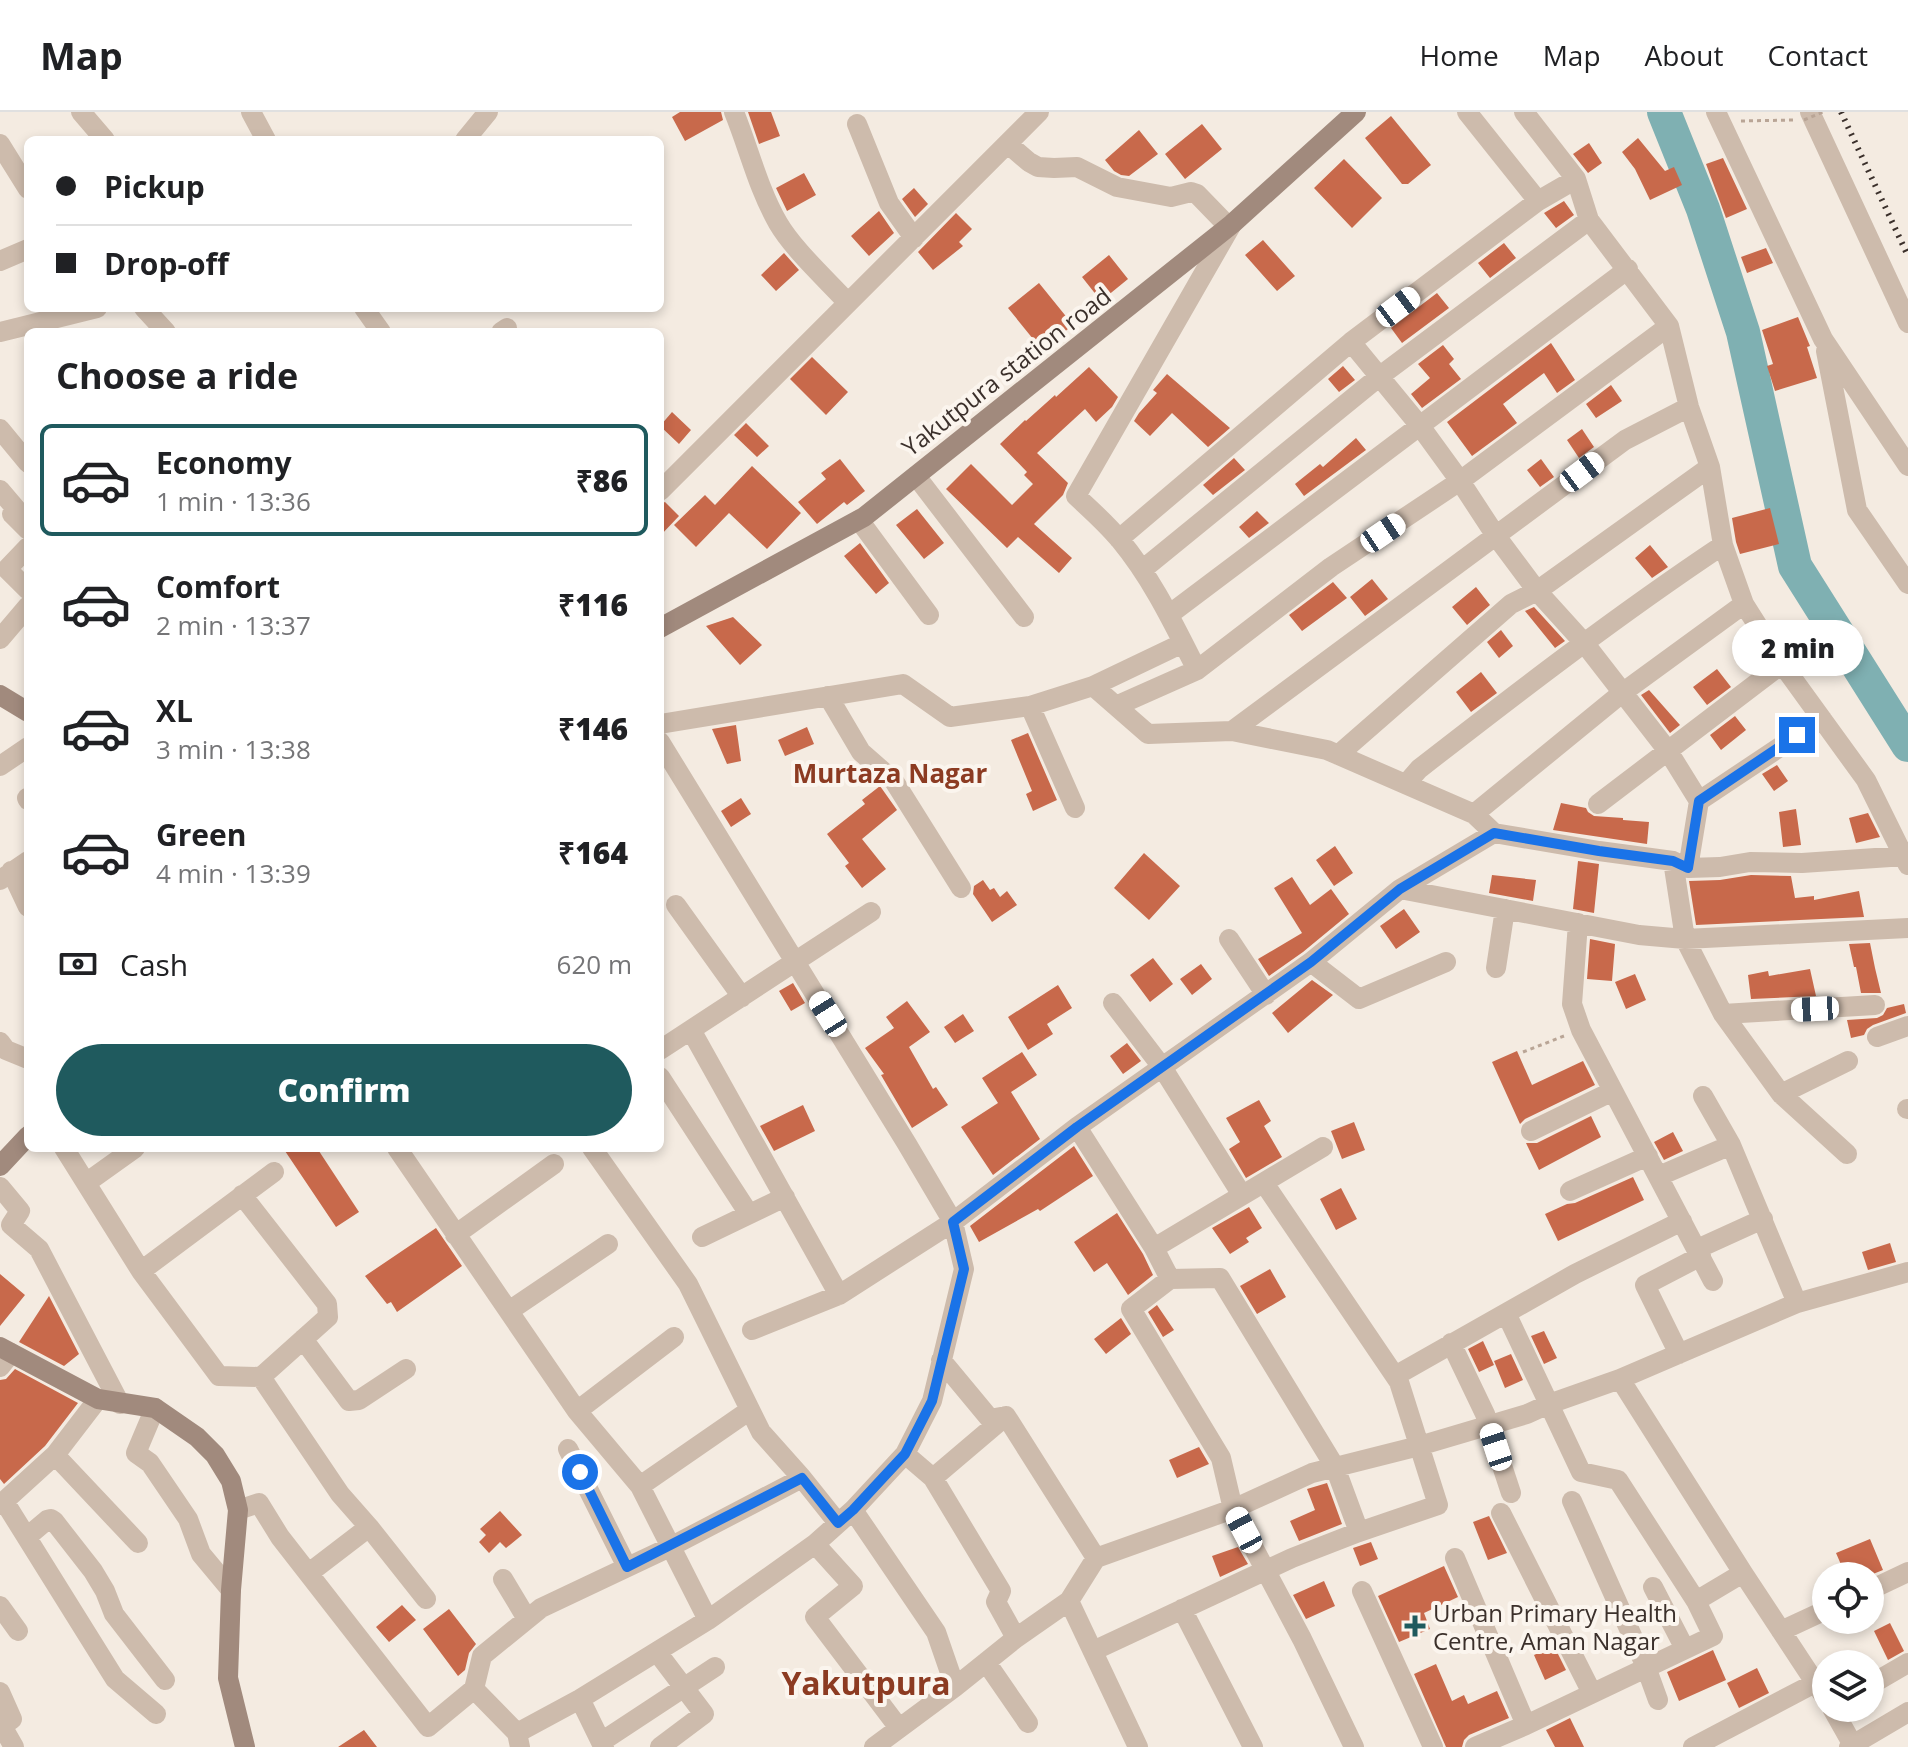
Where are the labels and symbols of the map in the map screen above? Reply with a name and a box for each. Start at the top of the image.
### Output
street label: Yakutpura station road [895,279,1117,463]
car [1372,283,1424,331]
car [1556,448,1608,496]
car [1356,510,1410,556]
callout: 2 min [1731,619,1863,675]
route end [1779,717,1815,753]
district label: Murtaza Nagar [793,755,987,791]
car [805,987,851,1041]
car [1790,996,1840,1022]
car [1477,1420,1515,1474]
route start [562,1454,598,1490]
car [1222,1503,1266,1557]
place label: Urban Primary Health Centre, Aman Nagar [1433,1596,1677,1657]
marker: Urban Primary Health Centre, Aman Nagar [1404,1615,1426,1637]
district label: Yakutpura [781,1661,951,1704]

